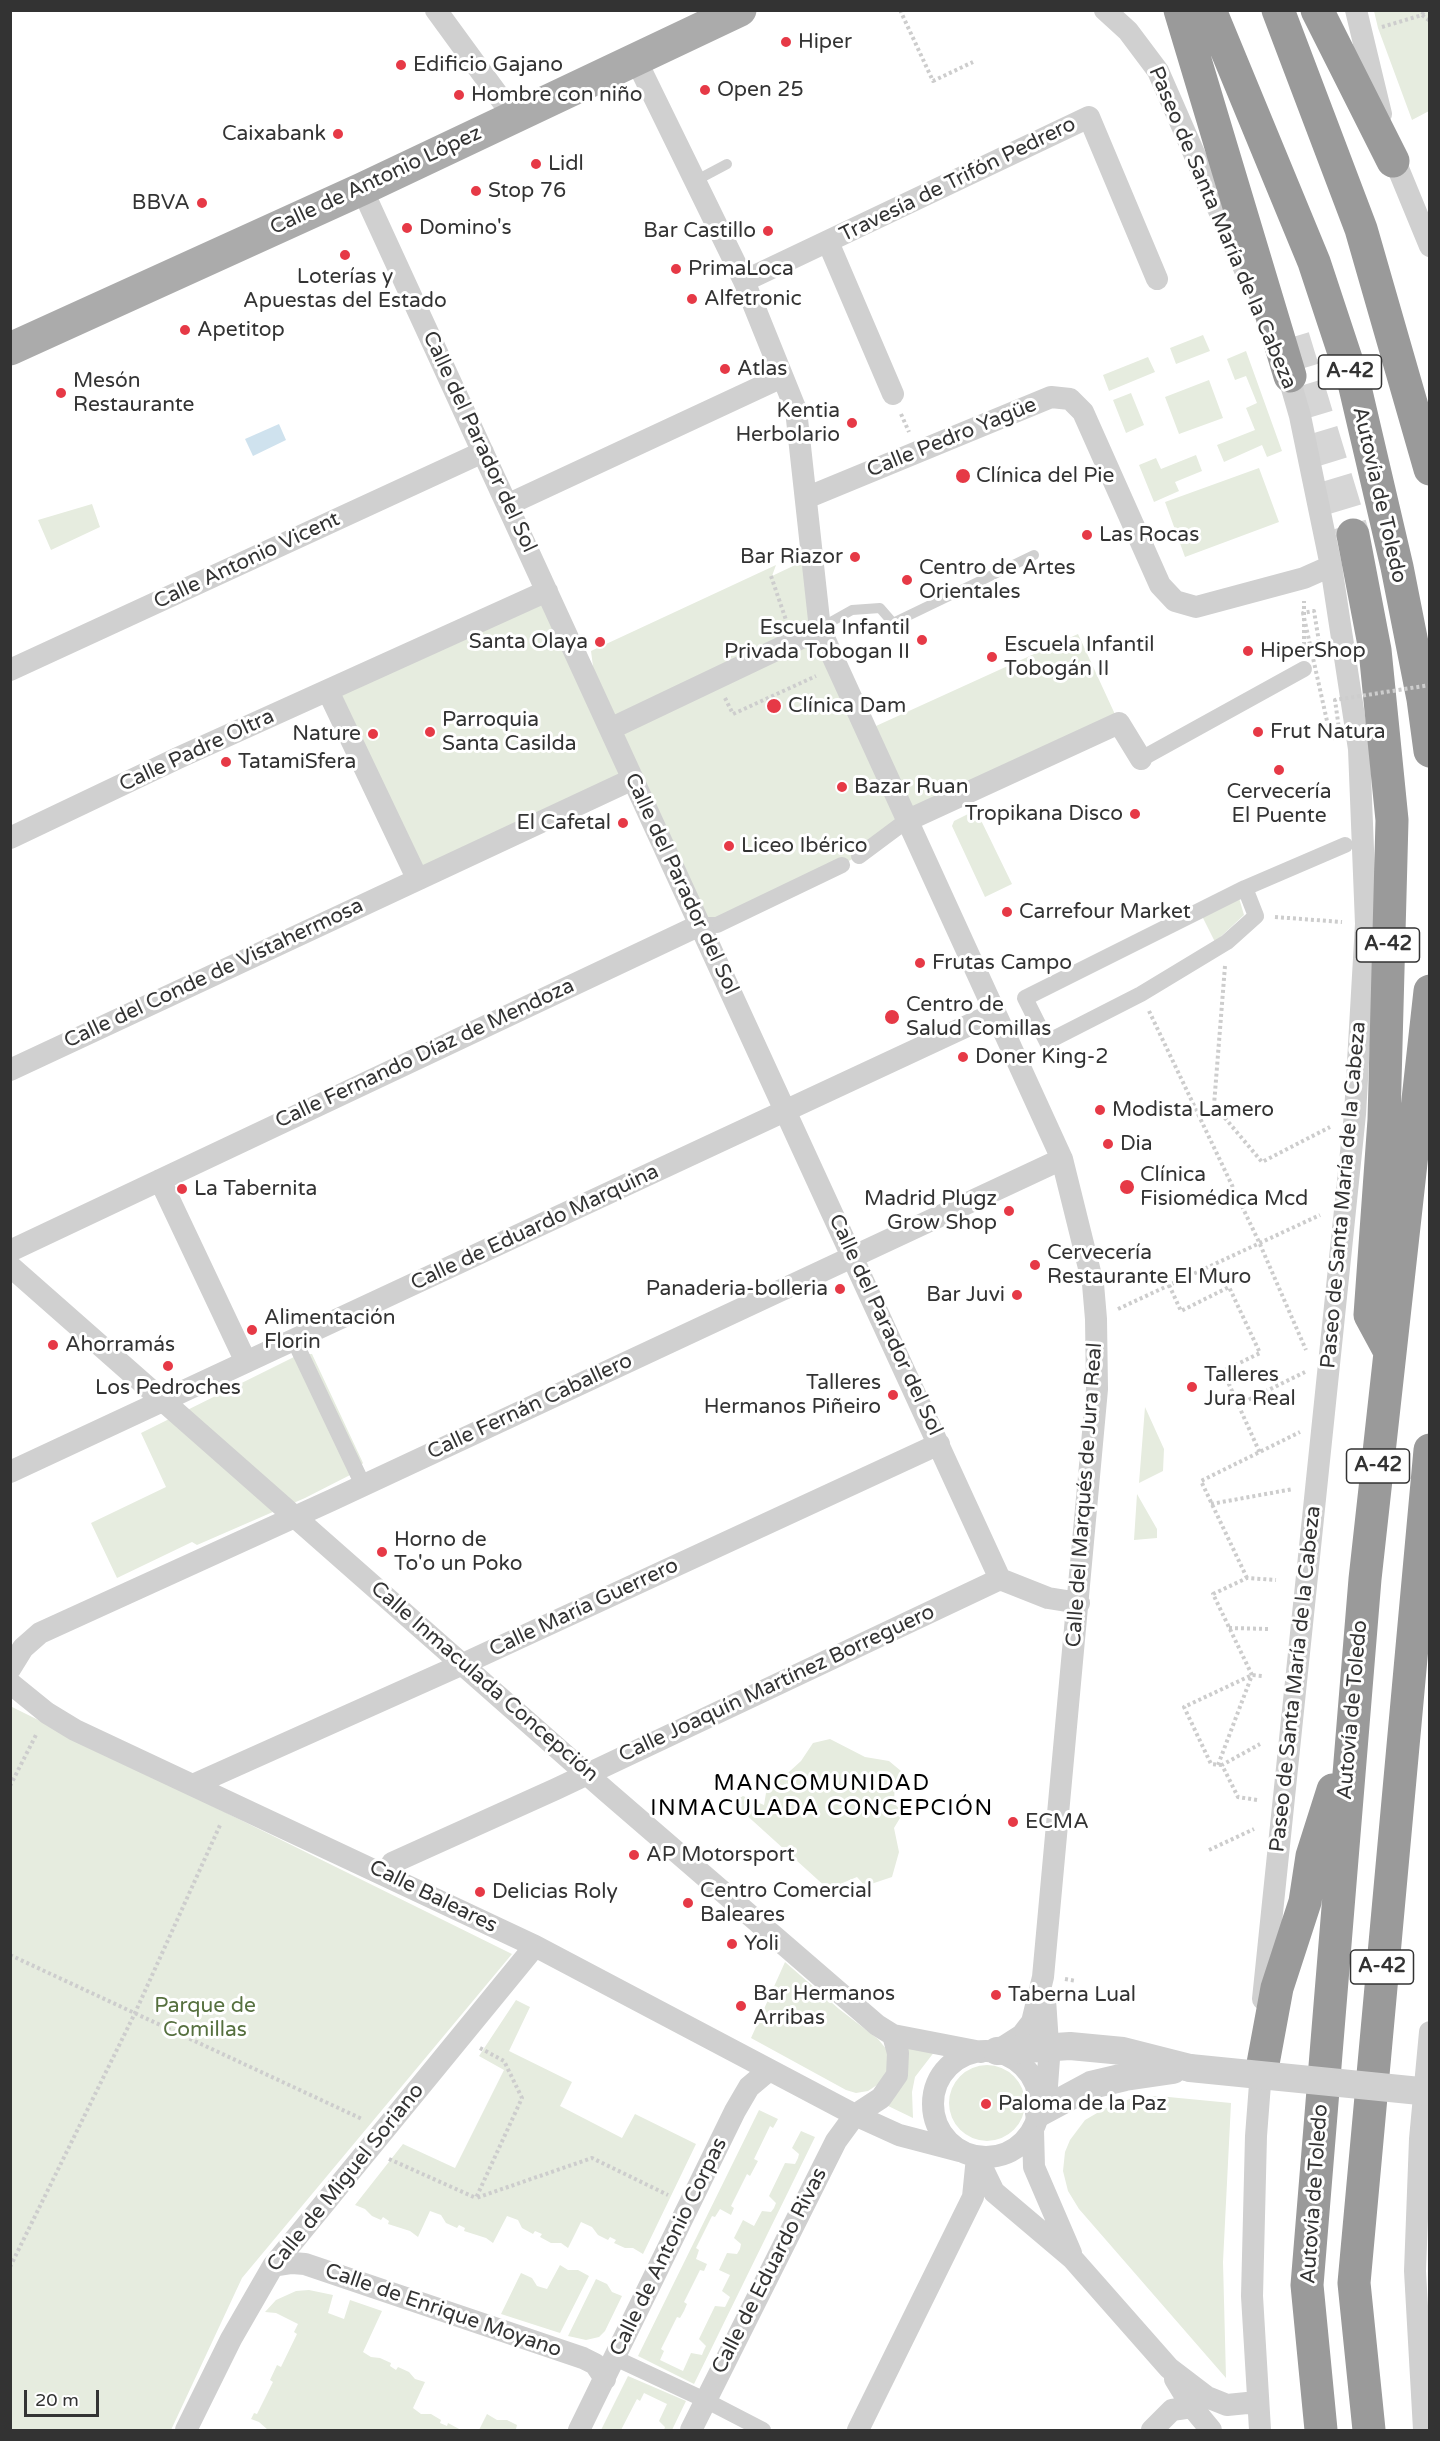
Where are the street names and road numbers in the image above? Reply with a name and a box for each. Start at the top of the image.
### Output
street label: Paseo de Santa María de la Cabeza [1142,63,1302,393]
street label: Travesía de Trifón Pedrero [836,112,1080,248]
street label: Calle de Antonio López [266,121,486,241]
street label: Calle del Parador del Sol [417,327,541,557]
road number: A-42 [1318,355,1382,389]
street label: Calle Pedro Yagüe [864,392,1040,484]
street label: Autovía de Toledo [1346,404,1412,586]
street label: Calle Antonio Vicent [150,507,344,615]
street label: Calle Padre Oltra [116,704,278,798]
street label: Calle del Parador del Sol [619,769,743,999]
street label: Calle del Conde de Vistahermosa [60,893,368,1055]
road number: A-42 [1356,928,1420,962]
street label: Calle Fernando Díaz de Mendoza [272,973,578,1135]
street label: Paseo de Santa María de la Cabeza [1316,1020,1372,1370]
street label: Calle de Eduardo Marquina [407,1159,663,1297]
street label: Calle del Parador del Sol [823,1210,947,1440]
street label: Calle del Marqués de Jura Real [1062,1342,1108,1648]
street label: Calle Fernán Caballero [424,1348,636,1466]
road number: A-42 [1346,1449,1410,1483]
street label: Paseo de Santa María de la Cabeza [1265,1505,1327,1853]
street label: Calle María Guerrero [486,1553,682,1663]
street label: Calle Inmaculada Concepción [365,1576,603,1788]
street label: Calle Joaquín Martínez Borreguero [615,1600,939,1768]
street label: Autovía de Toledo [1333,1619,1373,1801]
street label: Calle Baleares [365,1855,501,1939]
road number: A-42 [1350,1950,1414,1984]
street label: Calle de Miguel Soriano [262,2079,430,2277]
street label: Autovía de Toledo [1296,2103,1334,2285]
street label: Calle de Antonio Corpas [605,2134,733,2360]
street label: Calle de Eduardo Rivas [707,2164,833,2378]
street label: Calle de Enrique Moyano [321,2259,565,2363]

